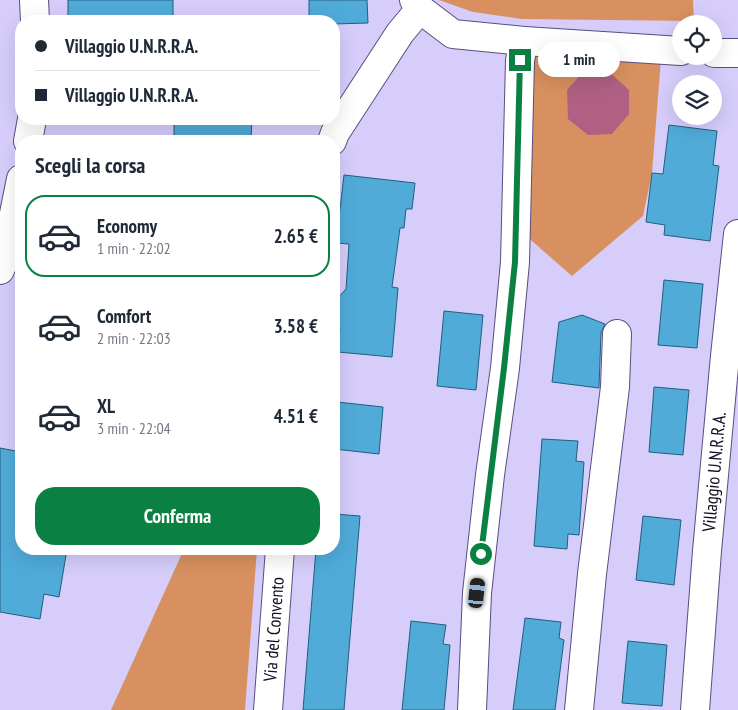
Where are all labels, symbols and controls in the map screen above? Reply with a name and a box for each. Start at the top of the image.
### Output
map controls [672,15,722,125]
button: locate [672,15,722,65]
text: Villaggio U.N.R.R.A. [65,34,198,58]
callout: 1 min [538,42,620,78]
route end [509,49,531,71]
text: 1 min [563,49,595,69]
button: layers [672,75,722,125]
text: Villaggio U.N.R.R.A. [65,83,198,107]
text: Scegli la corsa [35,151,145,179]
icon: car [37,214,82,259]
text: Economy [97,214,157,238]
text: 2.65 € [274,224,318,248]
text: 1 min · 22:02 [97,238,171,258]
icon: car [37,304,82,349]
text: Comfort [97,304,151,328]
text: 3.58 € [274,314,318,338]
text: 2 min · 22:03 [97,328,171,348]
icon: car [37,394,82,439]
text: XL [97,394,115,418]
text: 4.51 € [274,404,318,428]
street label: Villaggio U.N.R.R.A. [697,411,731,534]
text: 3 min · 22:04 [97,418,171,438]
button: Conferma [35,487,320,545]
route start [470,543,492,565]
street label: Via del Convento [258,576,289,683]
car [467,577,486,609]

